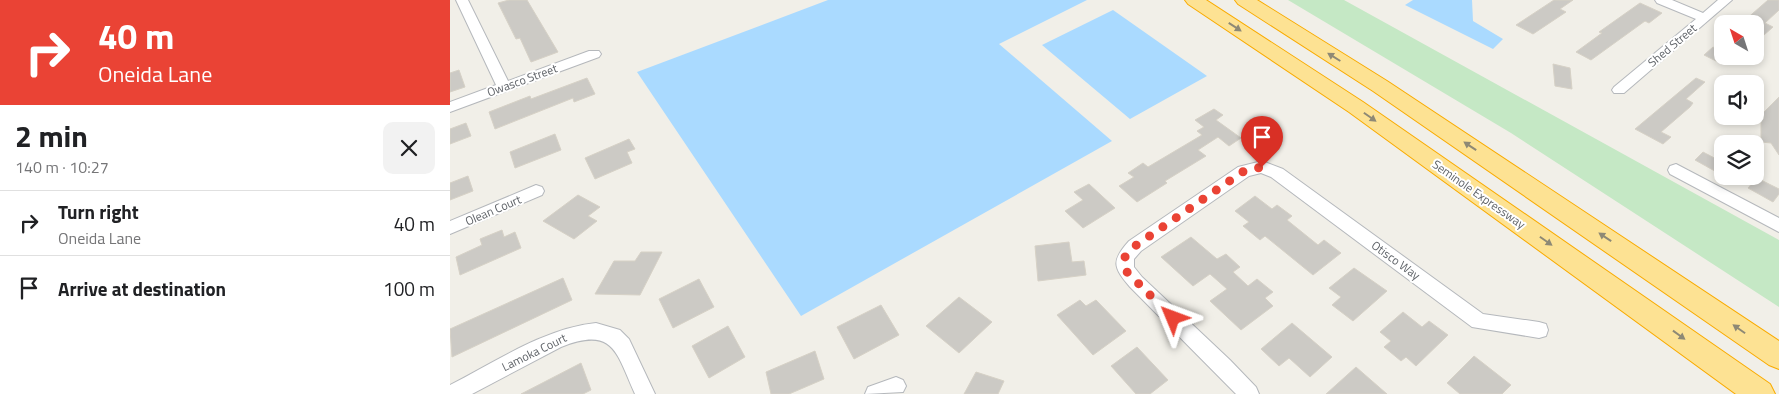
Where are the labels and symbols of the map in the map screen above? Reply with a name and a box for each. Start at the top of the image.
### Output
north arrow [1714,15,1764,65]
street label: Shed Street [1643,18,1701,71]
one-way arrow [1229,22,1242,31]
one-way arrow [1327,52,1341,62]
street label: Owasco Street [484,58,561,102]
one-way arrow [1363,112,1377,122]
pin [1241,116,1283,167]
one-way arrow [1463,141,1476,151]
street label: Seminole Expressway [1429,155,1530,233]
street label: Olean Court [462,189,525,230]
one-way arrow [1598,232,1611,242]
street label: Otisco Way [1367,236,1425,284]
one-way arrow [1539,236,1553,246]
position arrow [1146,291,1198,343]
one-way arrow [1732,324,1746,333]
street label: Lamoka Court [498,328,570,376]
one-way arrow [1672,330,1685,340]

